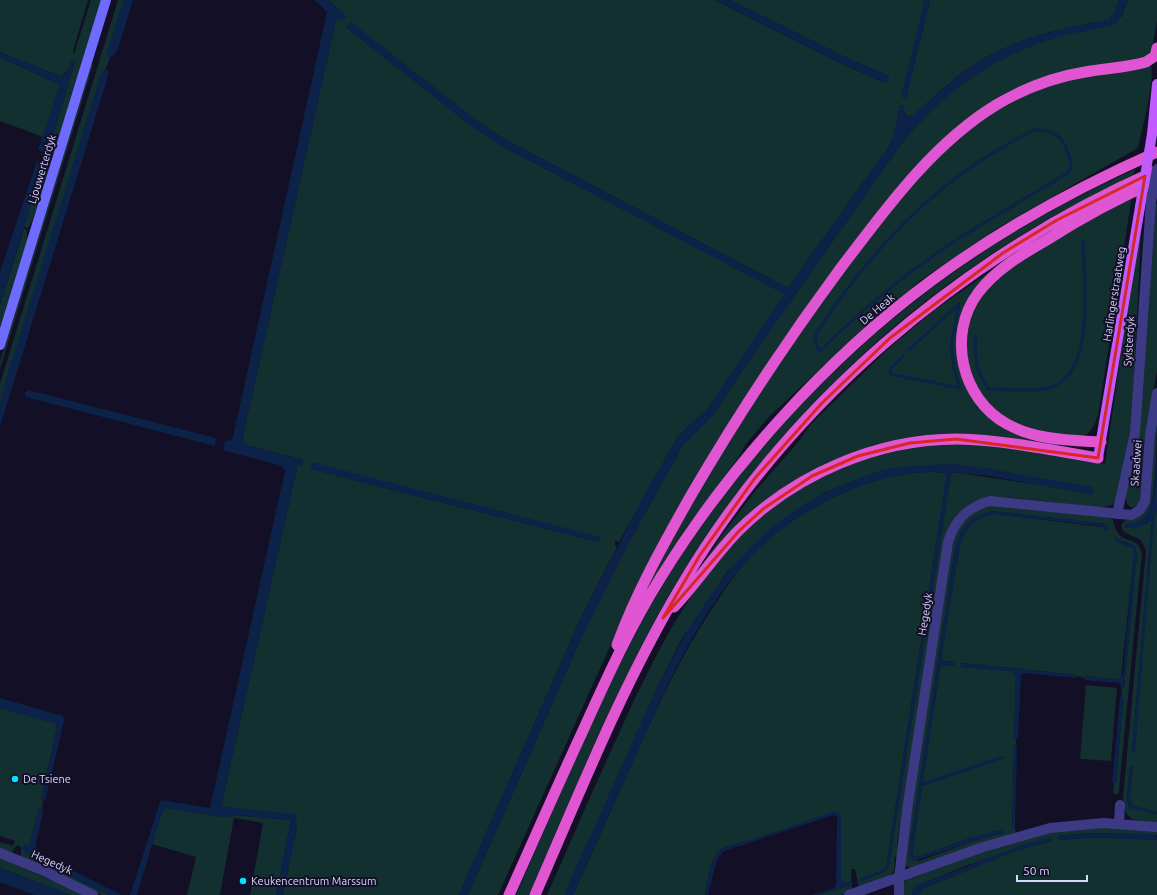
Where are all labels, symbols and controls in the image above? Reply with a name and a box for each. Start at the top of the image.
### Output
street label: Ljouwerterdyk [26,133,58,205]
street label: Harlingerstraatweg [1101,246,1127,342]
street label: De Heak [857,291,897,327]
street label: Sylsterdyk [1121,315,1137,367]
street label: Skaadwei [1128,439,1144,487]
street label: Hegedyk [916,591,934,636]
place label: De Tsiene [23,773,71,785]
marker: De Tsiene [10,774,20,784]
street label: Hegedyk [30,848,75,876]
scale bar [1017,857,1087,883]
text: 50 m [1023,864,1050,877]
place label: Keukencentrum Marssum [251,875,377,887]
marker: Keukencentrum Marssum [238,876,248,886]

